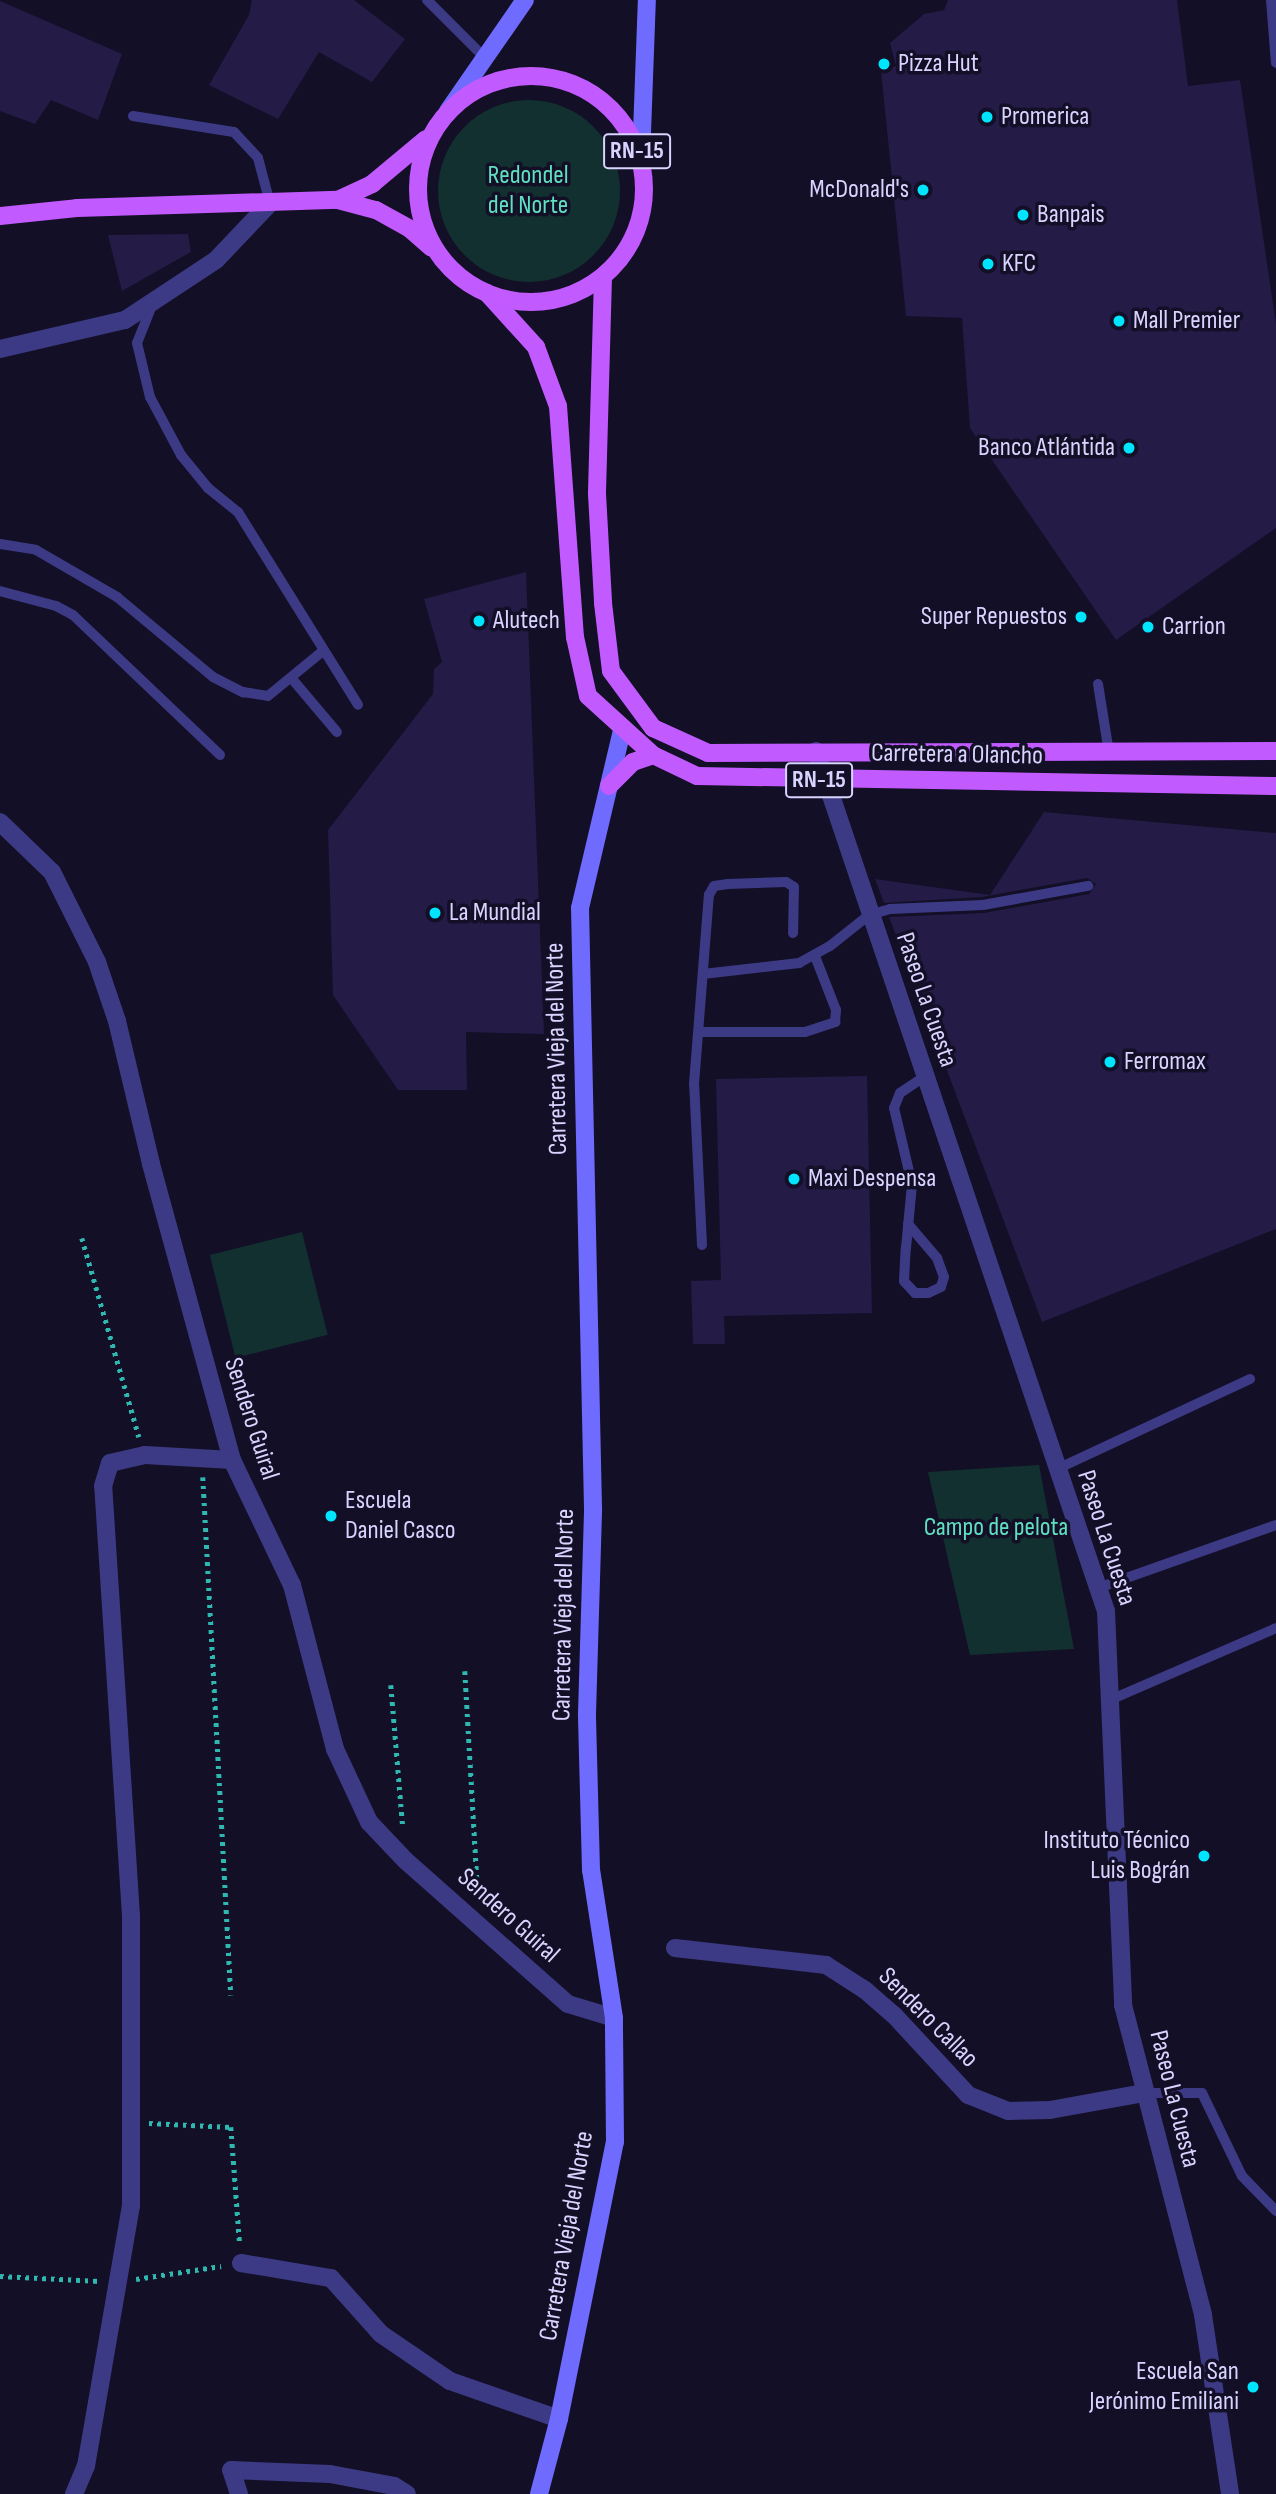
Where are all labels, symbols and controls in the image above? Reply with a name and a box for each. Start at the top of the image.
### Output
place label: Pizza Hut [898,48,979,80]
marker: Pizza Hut [876,56,892,72]
place label: Promerica [1001,101,1089,133]
marker: Promerica [979,109,995,125]
road number: RN-15 [602,131,672,172]
park label: Redondel del Norte [487,160,569,222]
place label: McDonald's [809,174,909,206]
marker: McDonald's [915,182,931,198]
place label: Banpais [1037,199,1105,231]
marker: Banpais [1015,207,1031,223]
place label: KFC [1002,248,1036,280]
marker: KFC [980,256,996,272]
place label: Mall Premier [1133,305,1240,337]
marker: Mall Premier [1111,313,1127,329]
place label: Banco Atlántida [978,432,1115,464]
marker: Banco Atlántida [1121,440,1137,456]
place label: Super Repuestos [921,601,1067,633]
place label: Alutech [493,605,560,637]
marker: Super Repuestos [1073,609,1089,625]
place label: Carrion [1162,611,1226,643]
marker: Alutech [471,613,487,629]
marker: Carrion [1140,619,1156,635]
street label: Carretera a Olancho [871,738,1043,772]
road number: RN-15 [784,760,854,800]
place label: La Mundial [449,897,541,929]
marker: La Mundial [427,905,443,921]
street label: Paseo La Cuesta [888,929,964,1071]
street label: Carretera Vieja del Norte [540,943,574,1155]
place label: Ferromax [1124,1046,1206,1078]
marker: Ferromax [1102,1054,1118,1070]
place label: Maxi Despensa [808,1163,936,1195]
marker: Maxi Despensa [786,1171,802,1187]
street label: Sendero Guiral [217,1354,285,1484]
street label: Paseo La Cuesta [1070,1467,1142,1609]
place label: Escuela Daniel Casco [345,1485,456,1546]
marker: Escuela Daniel Casco [323,1508,339,1524]
street label: Carretera Vieja del Norte [547,1509,581,1721]
park label: Campo de pelota [924,1512,1068,1544]
place label: Instituto Técnico Luis Bográn [1044,1825,1190,1886]
marker: Instituto Técnico Luis Bográn [1196,1848,1212,1864]
street label: Sendero Guiral [451,1862,565,1970]
street label: Sendero Callao [871,1961,985,2075]
street label: Paseo La Cuesta [1142,2027,1206,2171]
street label: Carretera Vieja del Norte [533,2129,601,2343]
place label: Escuela San Jerónimo Emiliani [1089,2356,1239,2418]
marker: Escuela San Jerónimo Emiliani [1245,2379,1261,2395]

